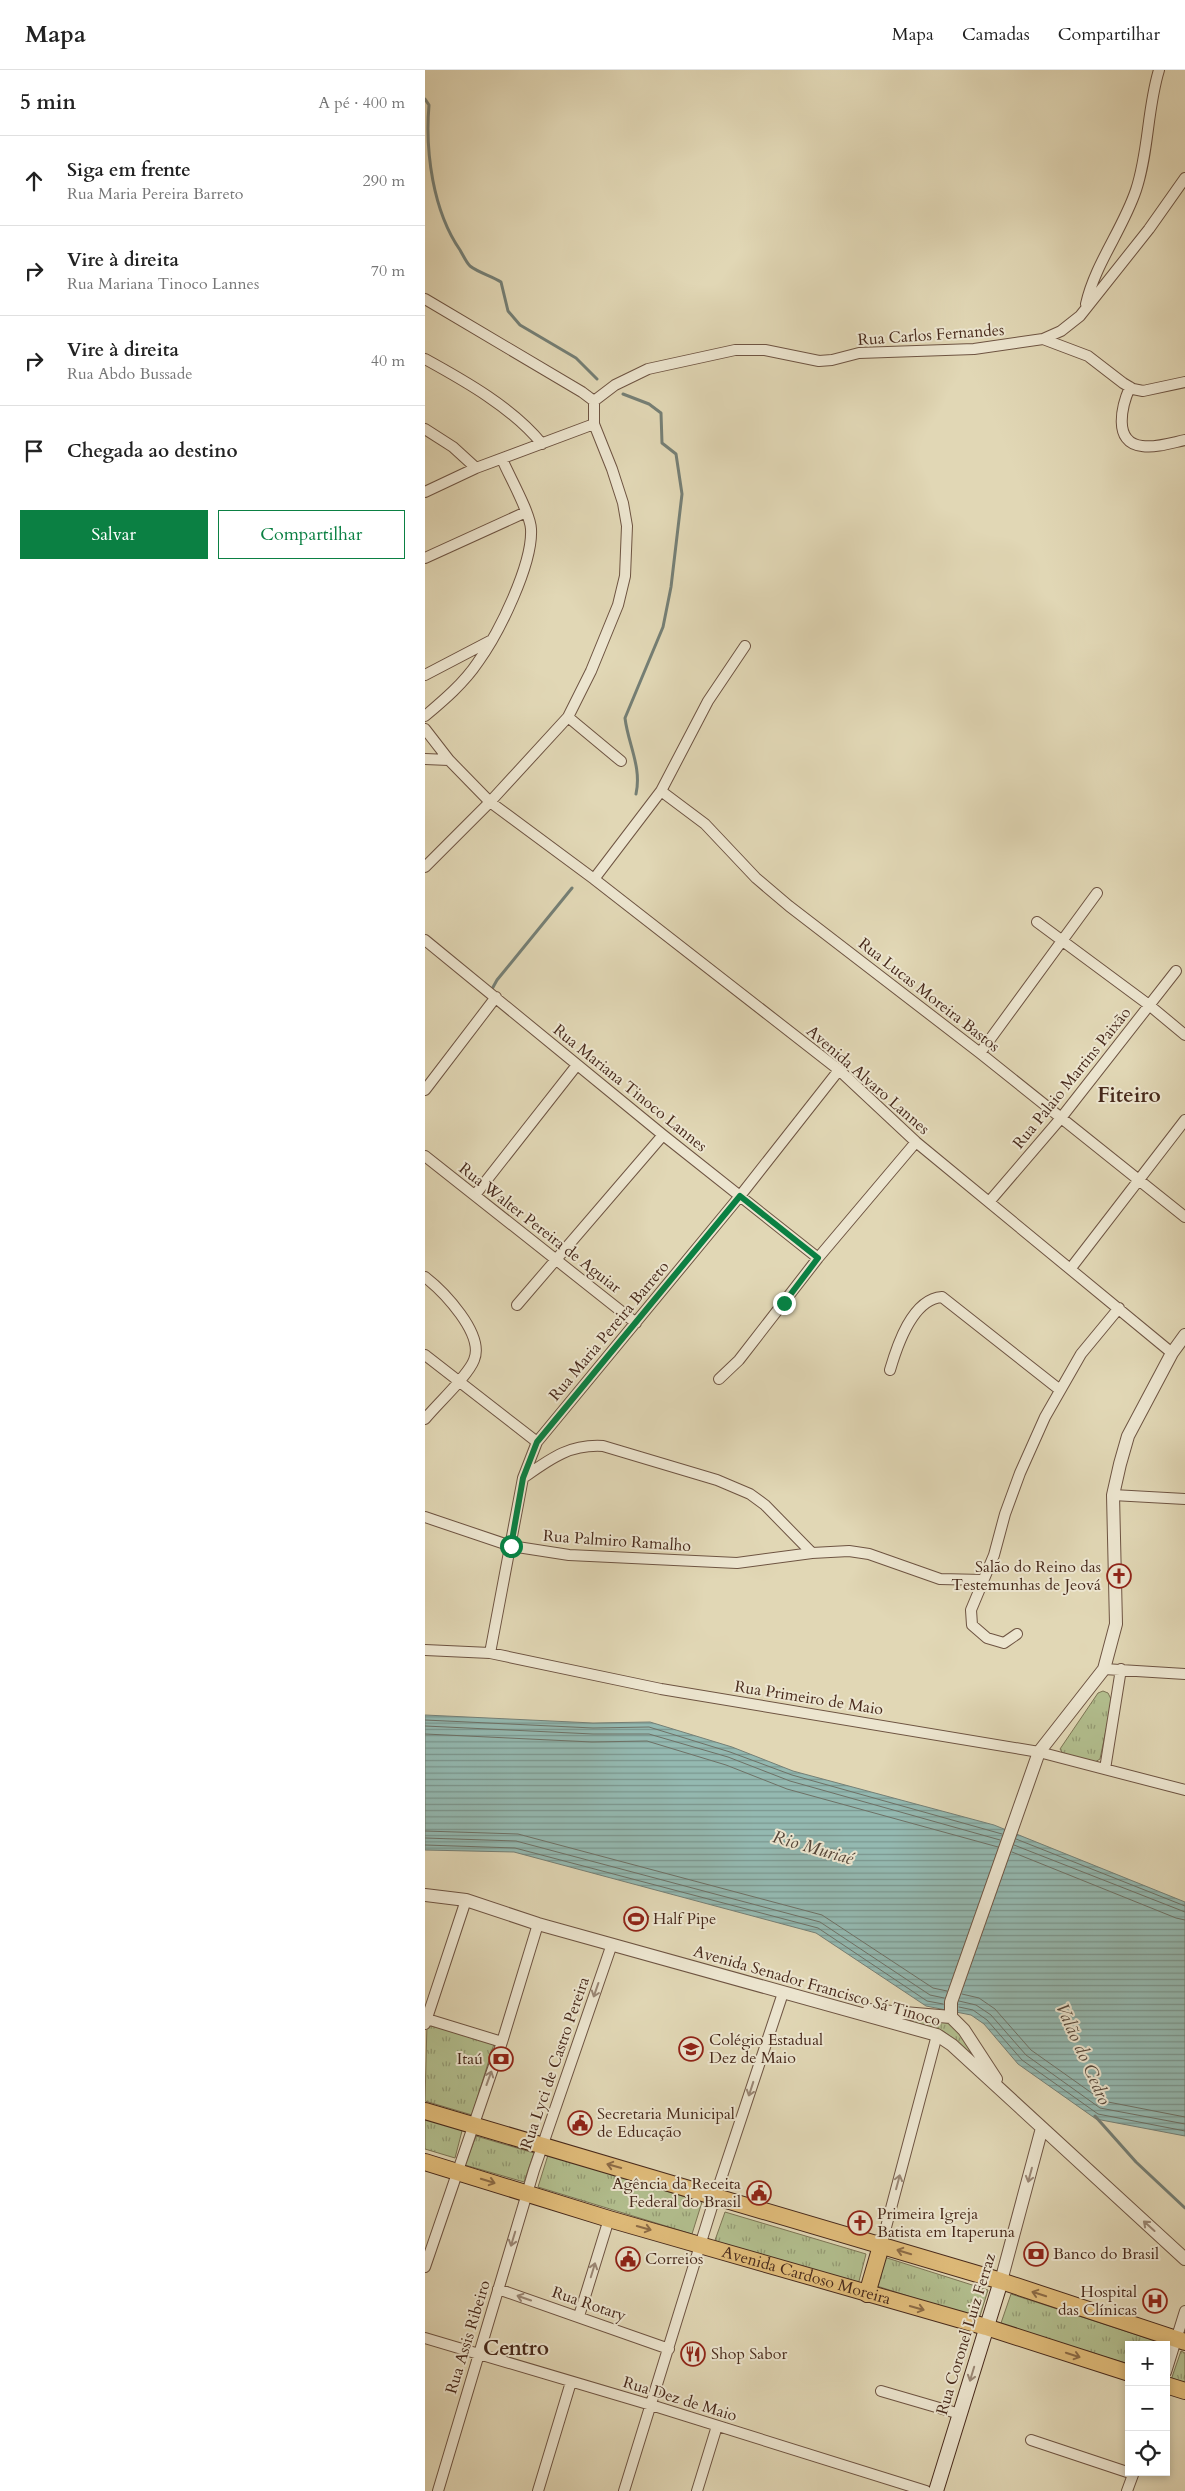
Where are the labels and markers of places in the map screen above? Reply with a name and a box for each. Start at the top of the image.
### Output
place label: Salão do Reino das Testemunhas de Jeová [951,1556,1101,1596]
church icon: Salão do Reino das Testemunhas de Jeová [1106,1563,1132,1589]
sports icon: Half Pipe [623,1906,649,1932]
place label: Half Pipe [653,1908,716,1930]
place label: Colégio Estadual Dez de Maio [709,2029,823,2069]
school or university icon: Colégio Estadual Dez de Maio [678,2036,704,2062]
bank icon: Itaú [488,2046,514,2072]
place label: Itaú [457,2048,483,2070]
place label: Secretaria Municipal de Educação [597,2103,735,2143]
public building icon: Secretaria Municipal de Educação [567,2110,593,2136]
place label: Agência da Receita Federal do Brasil [612,2173,741,2213]
public building icon: Agência da Receita Federal do Brasil [746,2180,772,2206]
place label: Primeira Igreja Batista em Itaperuna [877,2203,1015,2243]
church icon: Primeira Igreja Batista em Itaperuna [847,2210,873,2236]
bank icon: Banco do Brasil [1023,2241,1049,2267]
place label: Banco do Brasil [1053,2243,1159,2265]
public building icon: Correios [615,2246,641,2272]
place label: Correios [645,2248,703,2270]
place label: Hospital das Clínicas [1058,2281,1137,2321]
hospital icon: Hospital das Clínicas [1142,2288,1168,2314]
restaurant icon: Shop Sabor [680,2341,706,2367]
place label: Shop Sabor [711,2343,787,2365]

